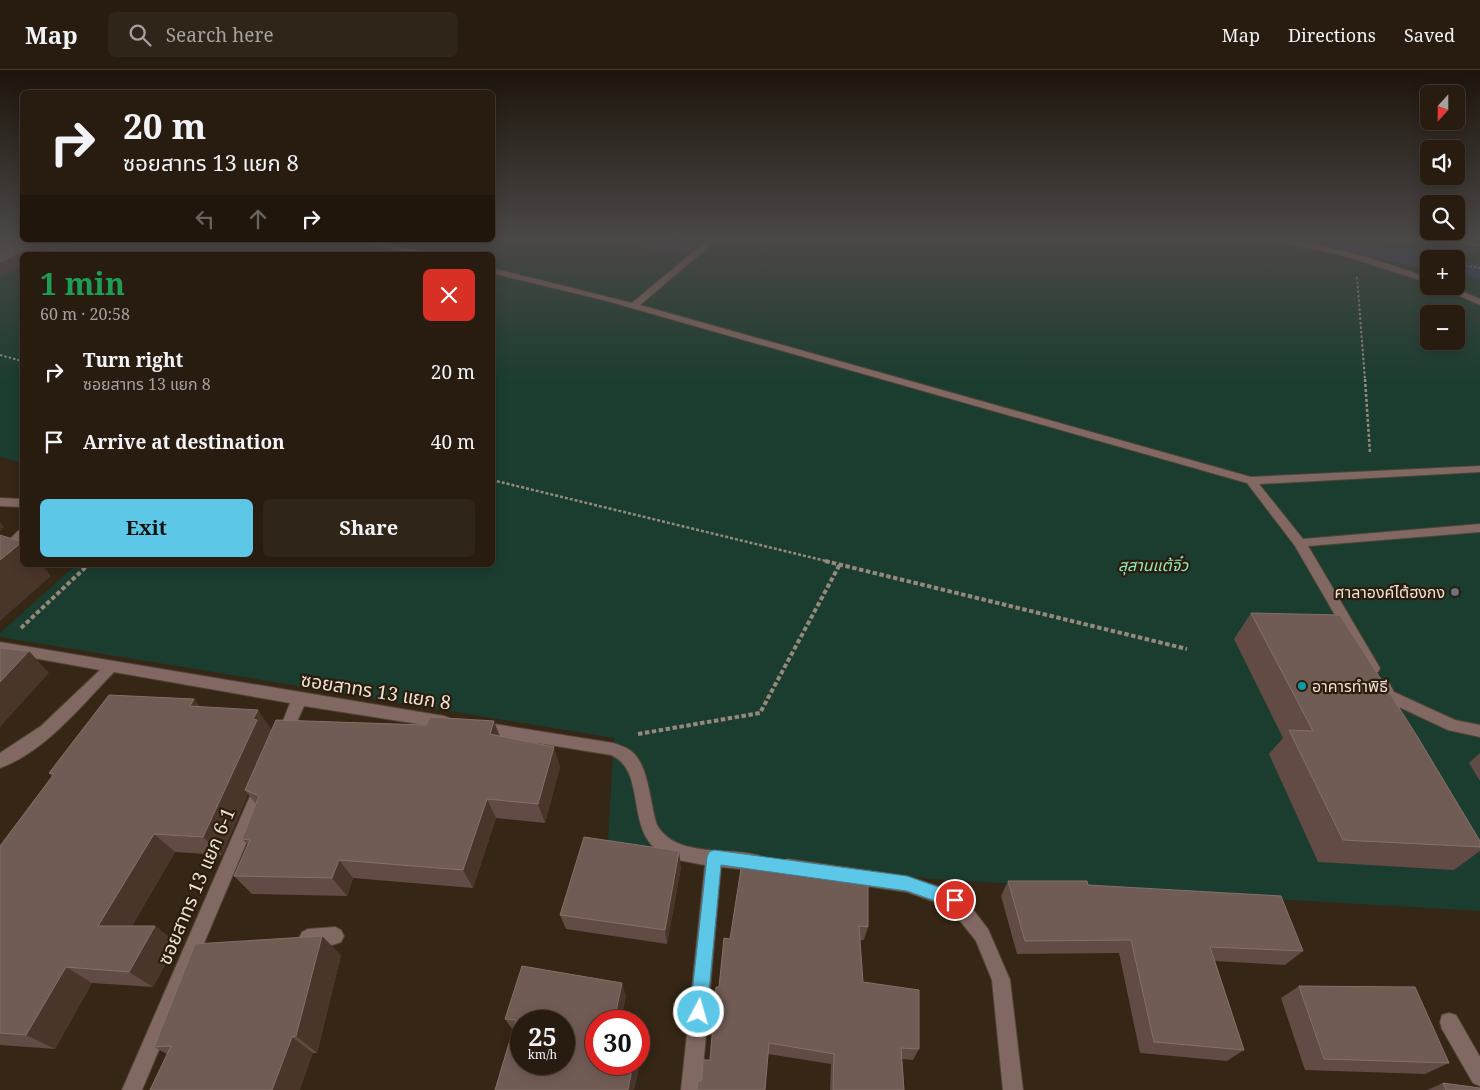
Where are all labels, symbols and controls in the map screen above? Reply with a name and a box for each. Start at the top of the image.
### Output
search box [108,12,458,57]
text: Map [25,18,78,51]
icon: search [126,21,154,49]
text: Search here [166,22,274,48]
text: Map [1222,23,1260,47]
text: Directions [1288,23,1376,47]
text: Saved [1404,23,1455,47]
north arrow [1420,85,1465,130]
map controls [1420,85,1465,350]
text: 20 m [123,102,206,149]
icon: right [40,110,105,175]
button: sound [1420,140,1465,185]
text: ซอยสาทร 13 แยก 8 [123,147,299,177]
button: search [1420,195,1465,240]
icon: left [191,205,219,233]
icon: ahead [244,205,272,233]
icon: right [297,205,325,233]
button: + [1420,250,1465,295]
text: 1 min [40,263,125,304]
button: close [423,269,475,321]
text: 60 m · 20:58 [40,303,130,325]
button: − [1420,305,1465,350]
text: Turn right [83,347,183,373]
icon: right [40,358,68,386]
text: 20 m [431,359,475,385]
text: ซอยสาทร 13 แยก 8 [83,373,211,395]
icon: arrive [40,428,68,456]
text: Arrive at destination [83,429,285,455]
text: 40 m [431,429,475,455]
button: Exit [40,499,253,557]
button: Share [263,499,475,557]
park label: สุสานแต้จิ๋ว [1118,554,1189,576]
place label: ศาลาองค์ไต้ฮงกง [1335,581,1445,603]
marker: ศาลาองค์ไต้ฮงกง [1449,586,1461,598]
street label: ซอยสาทร 13 แยก 8 [299,666,453,716]
place label: อาคารทำพิธี [1312,675,1388,697]
marker: อาคารทำพิธี [1296,680,1308,692]
street label: ซอยสาทร 13 แยก 6-1 [151,803,241,969]
pin [934,879,976,921]
icon: arrive [941,886,969,914]
position arrow [672,985,724,1037]
speed limit sign: 30 [585,1010,650,1075]
text: 25 [528,1019,557,1053]
text: km/h [528,1046,557,1063]

